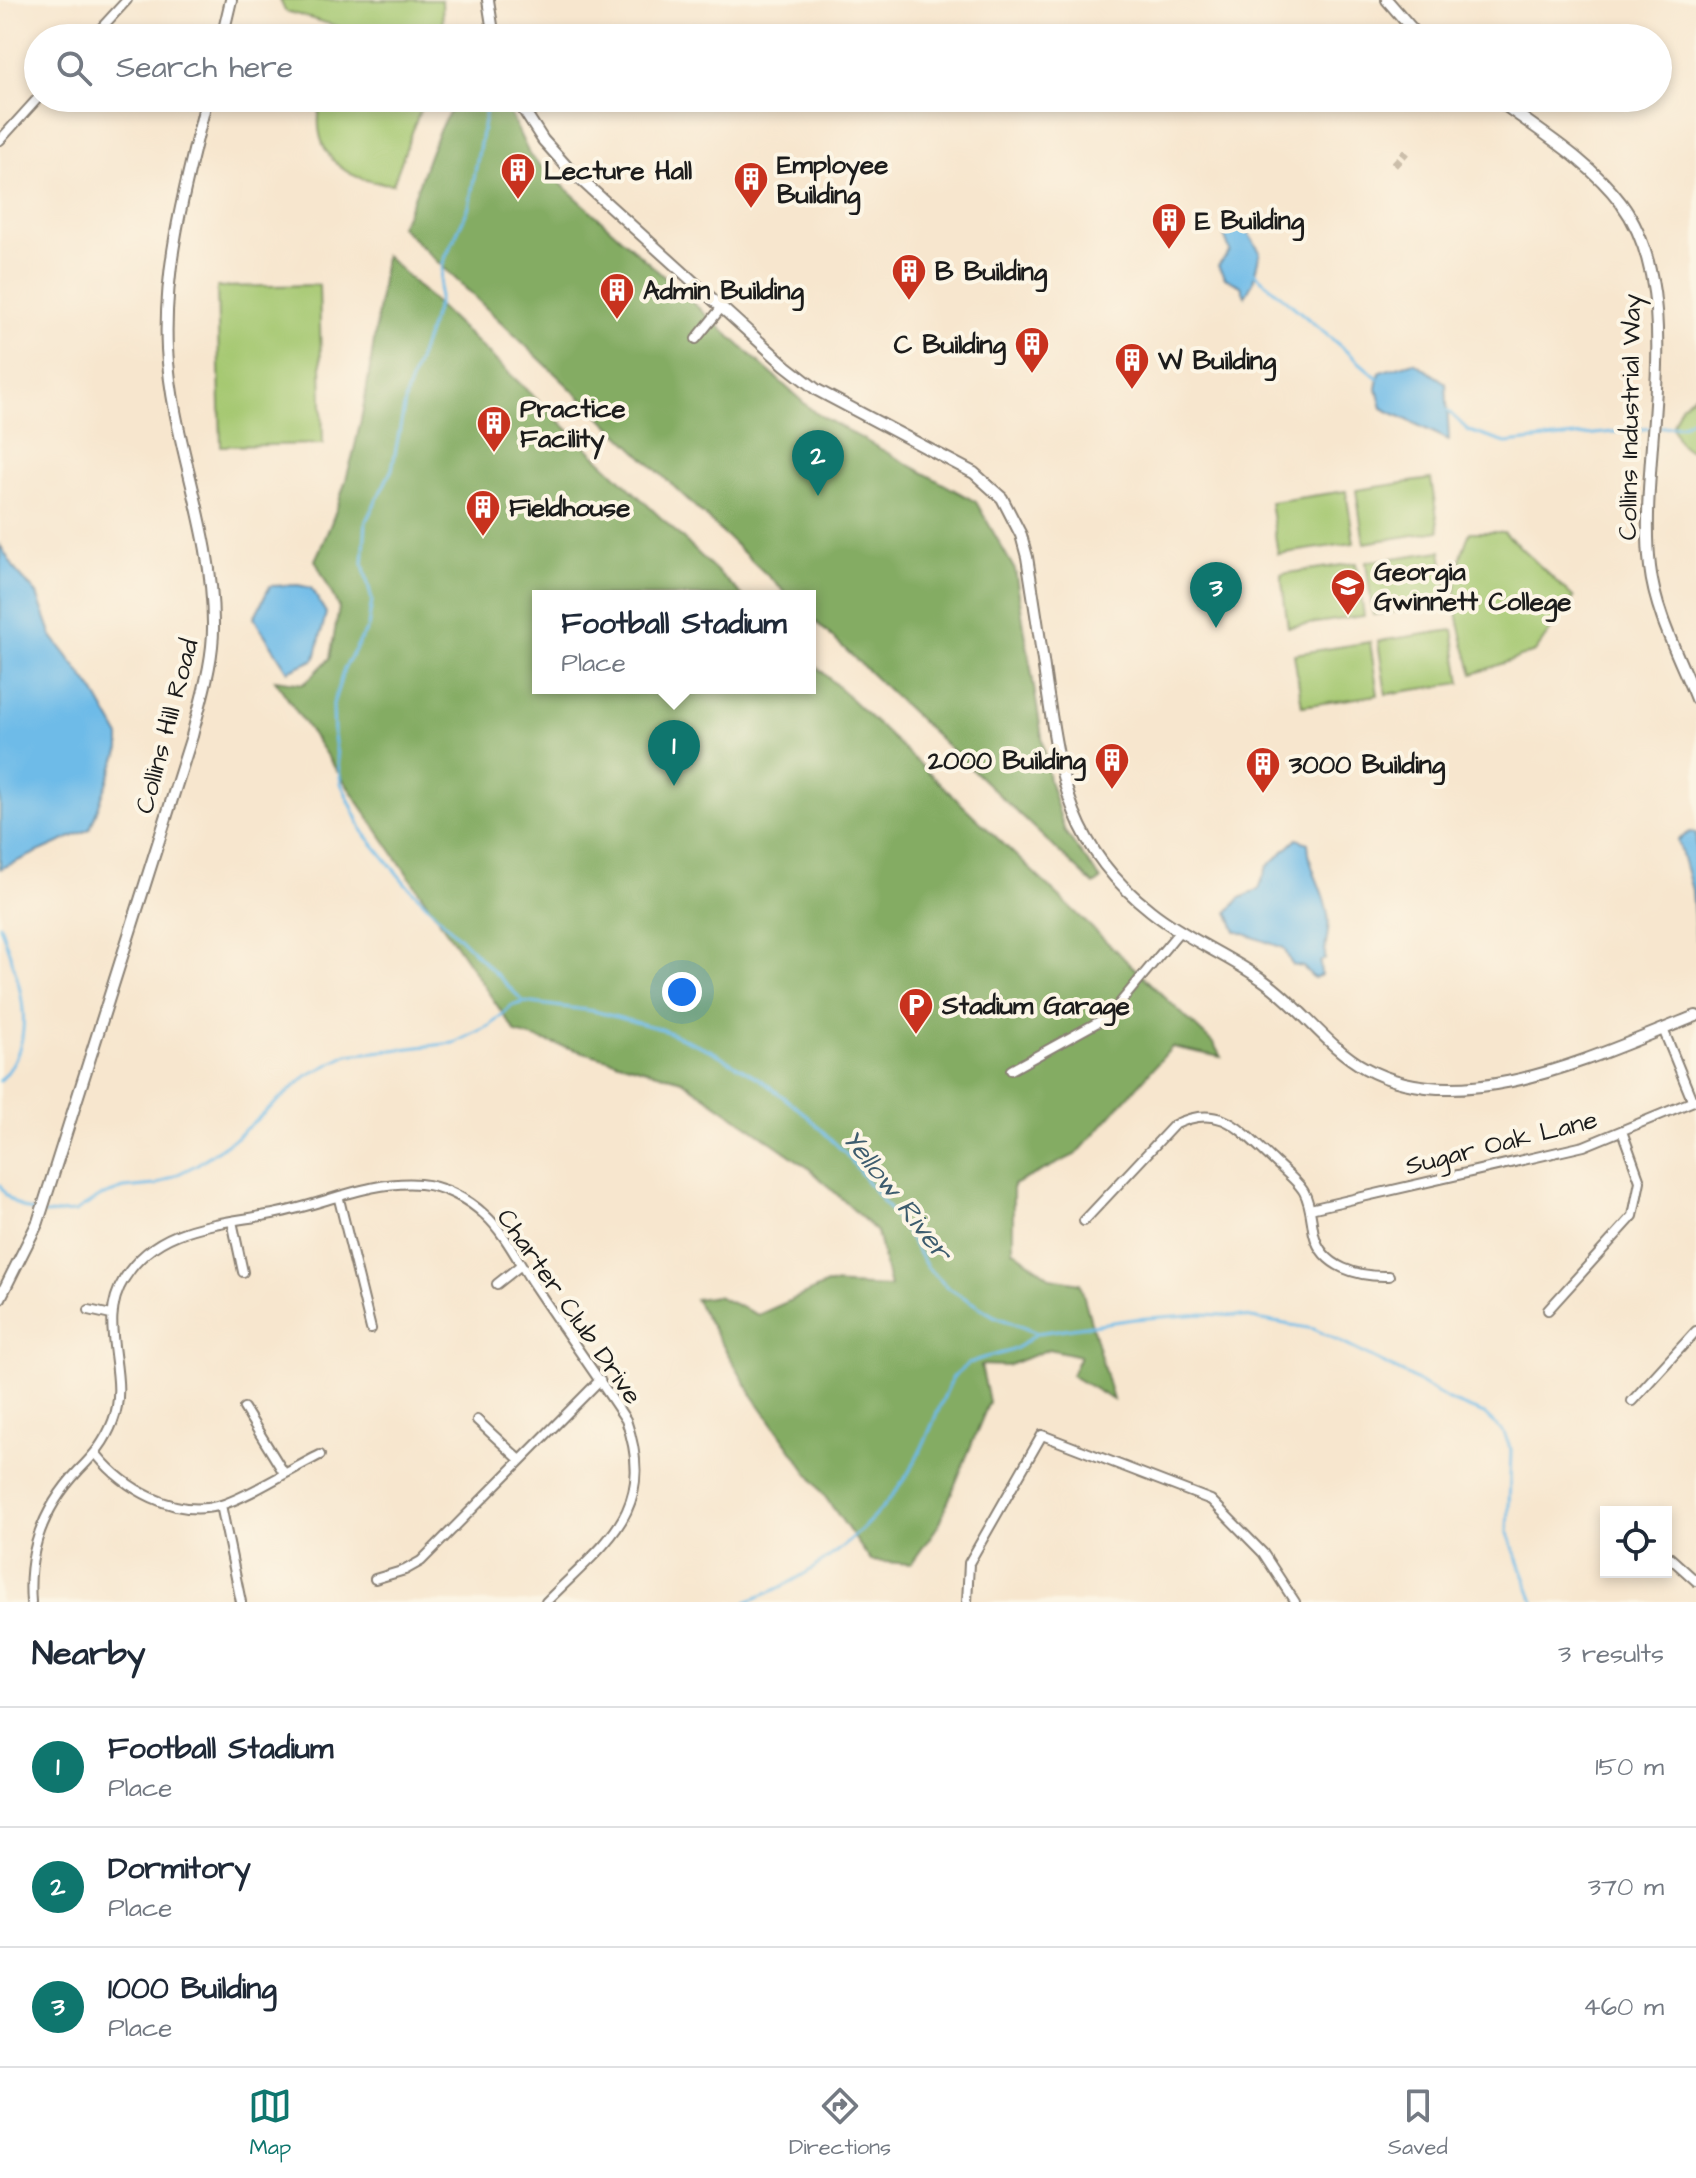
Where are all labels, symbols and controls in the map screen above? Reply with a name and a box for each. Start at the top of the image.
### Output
search box [24,24,1672,112]
icon: search [52,46,96,90]
text: Search here [116,47,293,89]
place label: Employee Building [777,147,888,216]
building icon: Lecture Hall [499,151,537,201]
place label: Lecture Hall [544,153,692,189]
building icon: Employee Building [732,160,770,210]
building icon: E Building [1150,201,1188,251]
place label: E Building [1195,203,1305,242]
building icon: B Building [890,252,928,302]
place label: B Building [935,254,1048,293]
building icon: Admin Building [598,271,636,321]
place label: Admin Building [643,273,805,312]
street label: Collins Industrial Way [1610,293,1652,541]
building icon: C Building [1013,325,1051,375]
place label: C Building [894,327,1007,366]
building icon: W Building [1113,341,1151,391]
place label: W Building [1157,343,1277,382]
place label: Practice Facility [520,391,626,460]
building icon: Practice Facility [475,404,513,454]
pin: 2 [792,430,844,496]
building icon: Fieldhouse [464,488,502,538]
place label: Fieldhouse [509,490,630,526]
place label: Georgia Gwinnett College [1374,554,1571,623]
pin: 3 [1190,562,1242,628]
school or university icon: Georgia Gwinnett College [1329,567,1367,617]
popup [532,590,816,694]
text: Football Stadium [561,603,787,645]
street label: Collins Hill Road [126,635,208,818]
text: Place [561,645,626,681]
pin: 1 [648,720,700,786]
building icon: 2000 Building [1093,741,1131,791]
place label: 2000 Building [927,743,1087,782]
building icon: 3000 Building [1244,745,1282,795]
place label: 3000 Building [1288,747,1446,786]
your location [662,972,702,1012]
parking icon: Stadium Garage [897,986,935,1036]
place label: Stadium Garage [941,988,1130,1027]
street label: Sugar Oak Lane [1401,1102,1601,1186]
water label: Yellow River [833,1121,962,1271]
street label: Charter Club Drive [488,1201,650,1412]
map controls [1600,1506,1672,1578]
button: locate [1600,1506,1672,1578]
text: Nearby [32,1630,146,1678]
text: 3 results [1558,1636,1664,1672]
text: Football Stadium [108,1728,333,1770]
text: 1 [56,1749,60,1785]
text: 150 m [1595,1749,1664,1785]
text: Place [108,1770,172,1806]
text: Dormitory [108,1848,251,1890]
text: 2 [51,1869,65,1905]
text: 370 m [1588,1869,1664,1905]
text: Place [108,1890,172,1926]
text: 1000 Building [108,1968,277,2010]
text: 3 [51,1989,65,2025]
text: 460 m [1583,1989,1664,2025]
text: Place [108,2010,172,2046]
tab: Map [248,2084,292,2163]
tab: Directions [789,2084,891,2163]
tab: Saved [1388,2084,1448,2163]

